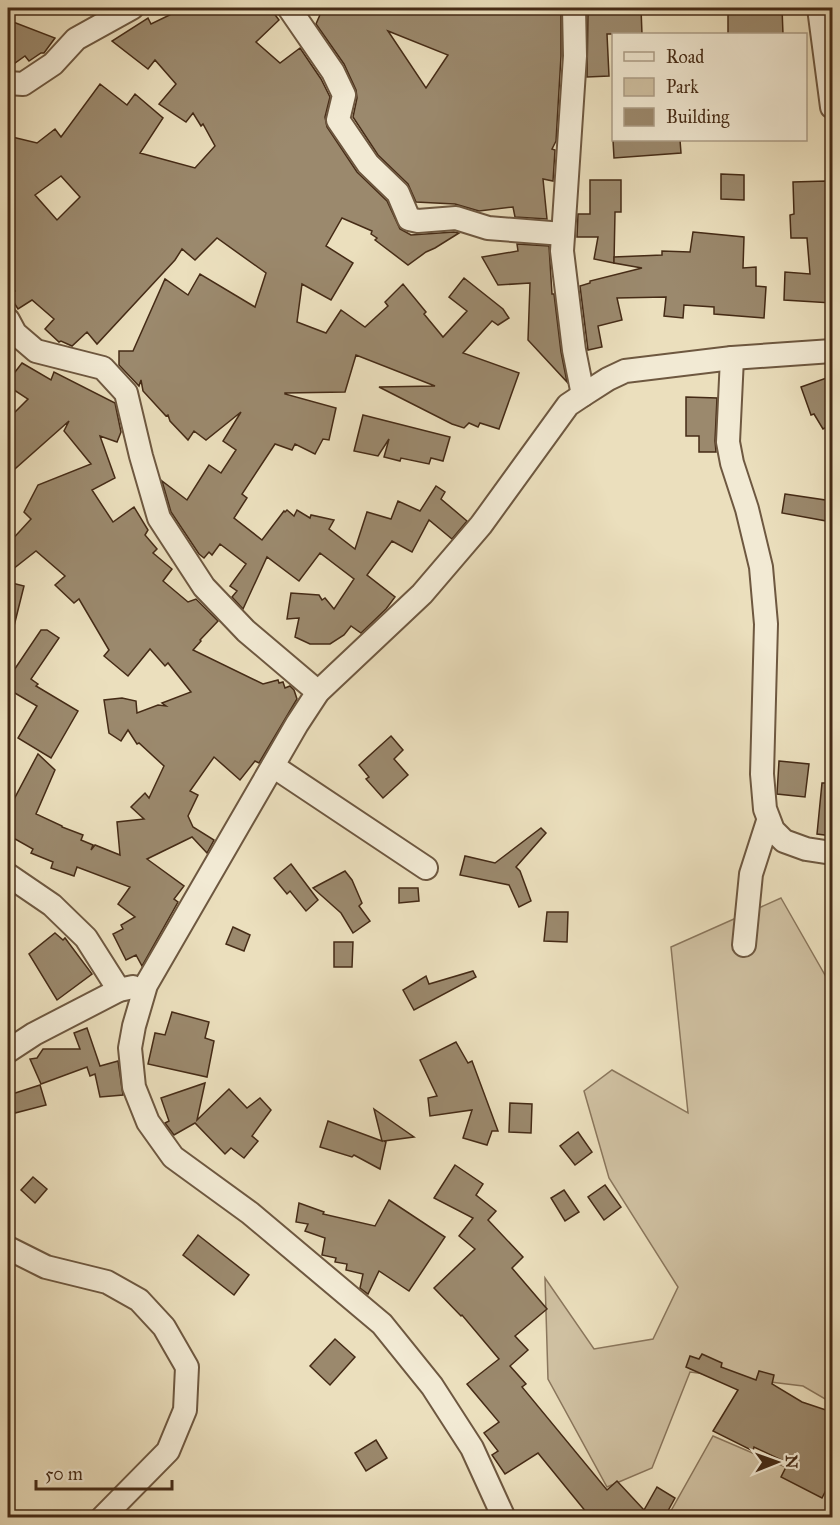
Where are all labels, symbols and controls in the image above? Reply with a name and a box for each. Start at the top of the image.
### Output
legend [612,33,807,141]
text: Road [666,46,704,68]
text: Park [666,76,699,98]
text: Building [666,106,730,129]
north arrow [747,1432,807,1492]
scale bar [36,1453,172,1491]
text: N [782,1455,801,1469]
text: 50 m [45,1463,83,1485]

